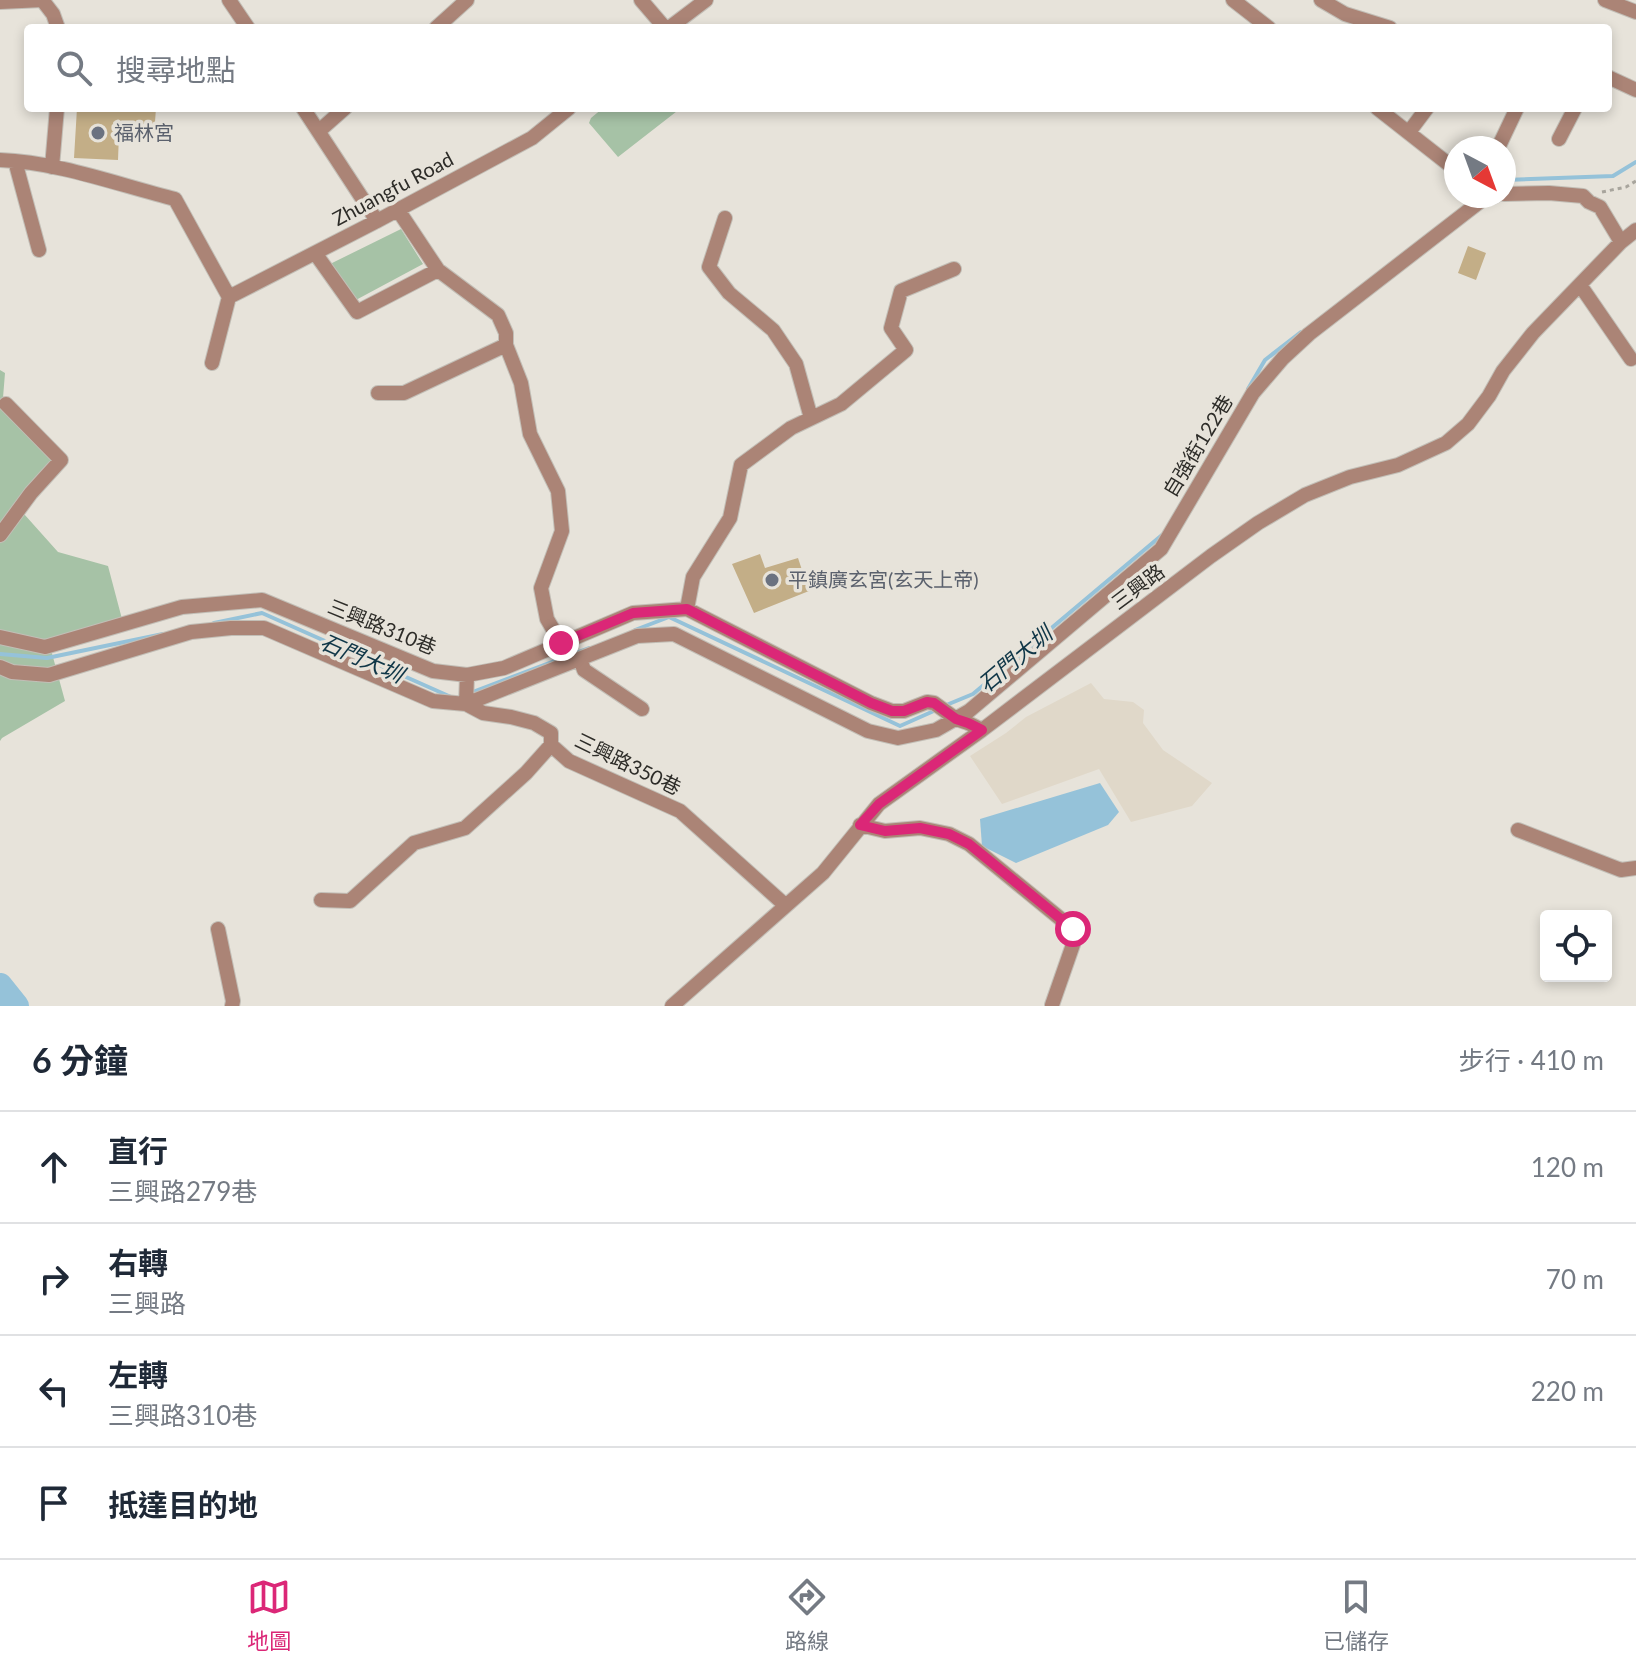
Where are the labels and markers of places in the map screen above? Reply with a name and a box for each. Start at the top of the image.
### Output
place label: 福林宮 [114,120,174,144]
marker: 福林宮 [89,124,107,142]
place label: 平鎮廣玄宮(玄天上帝) [788,567,979,591]
marker: 平鎮廣玄宮(玄天上帝) [763,571,781,589]

